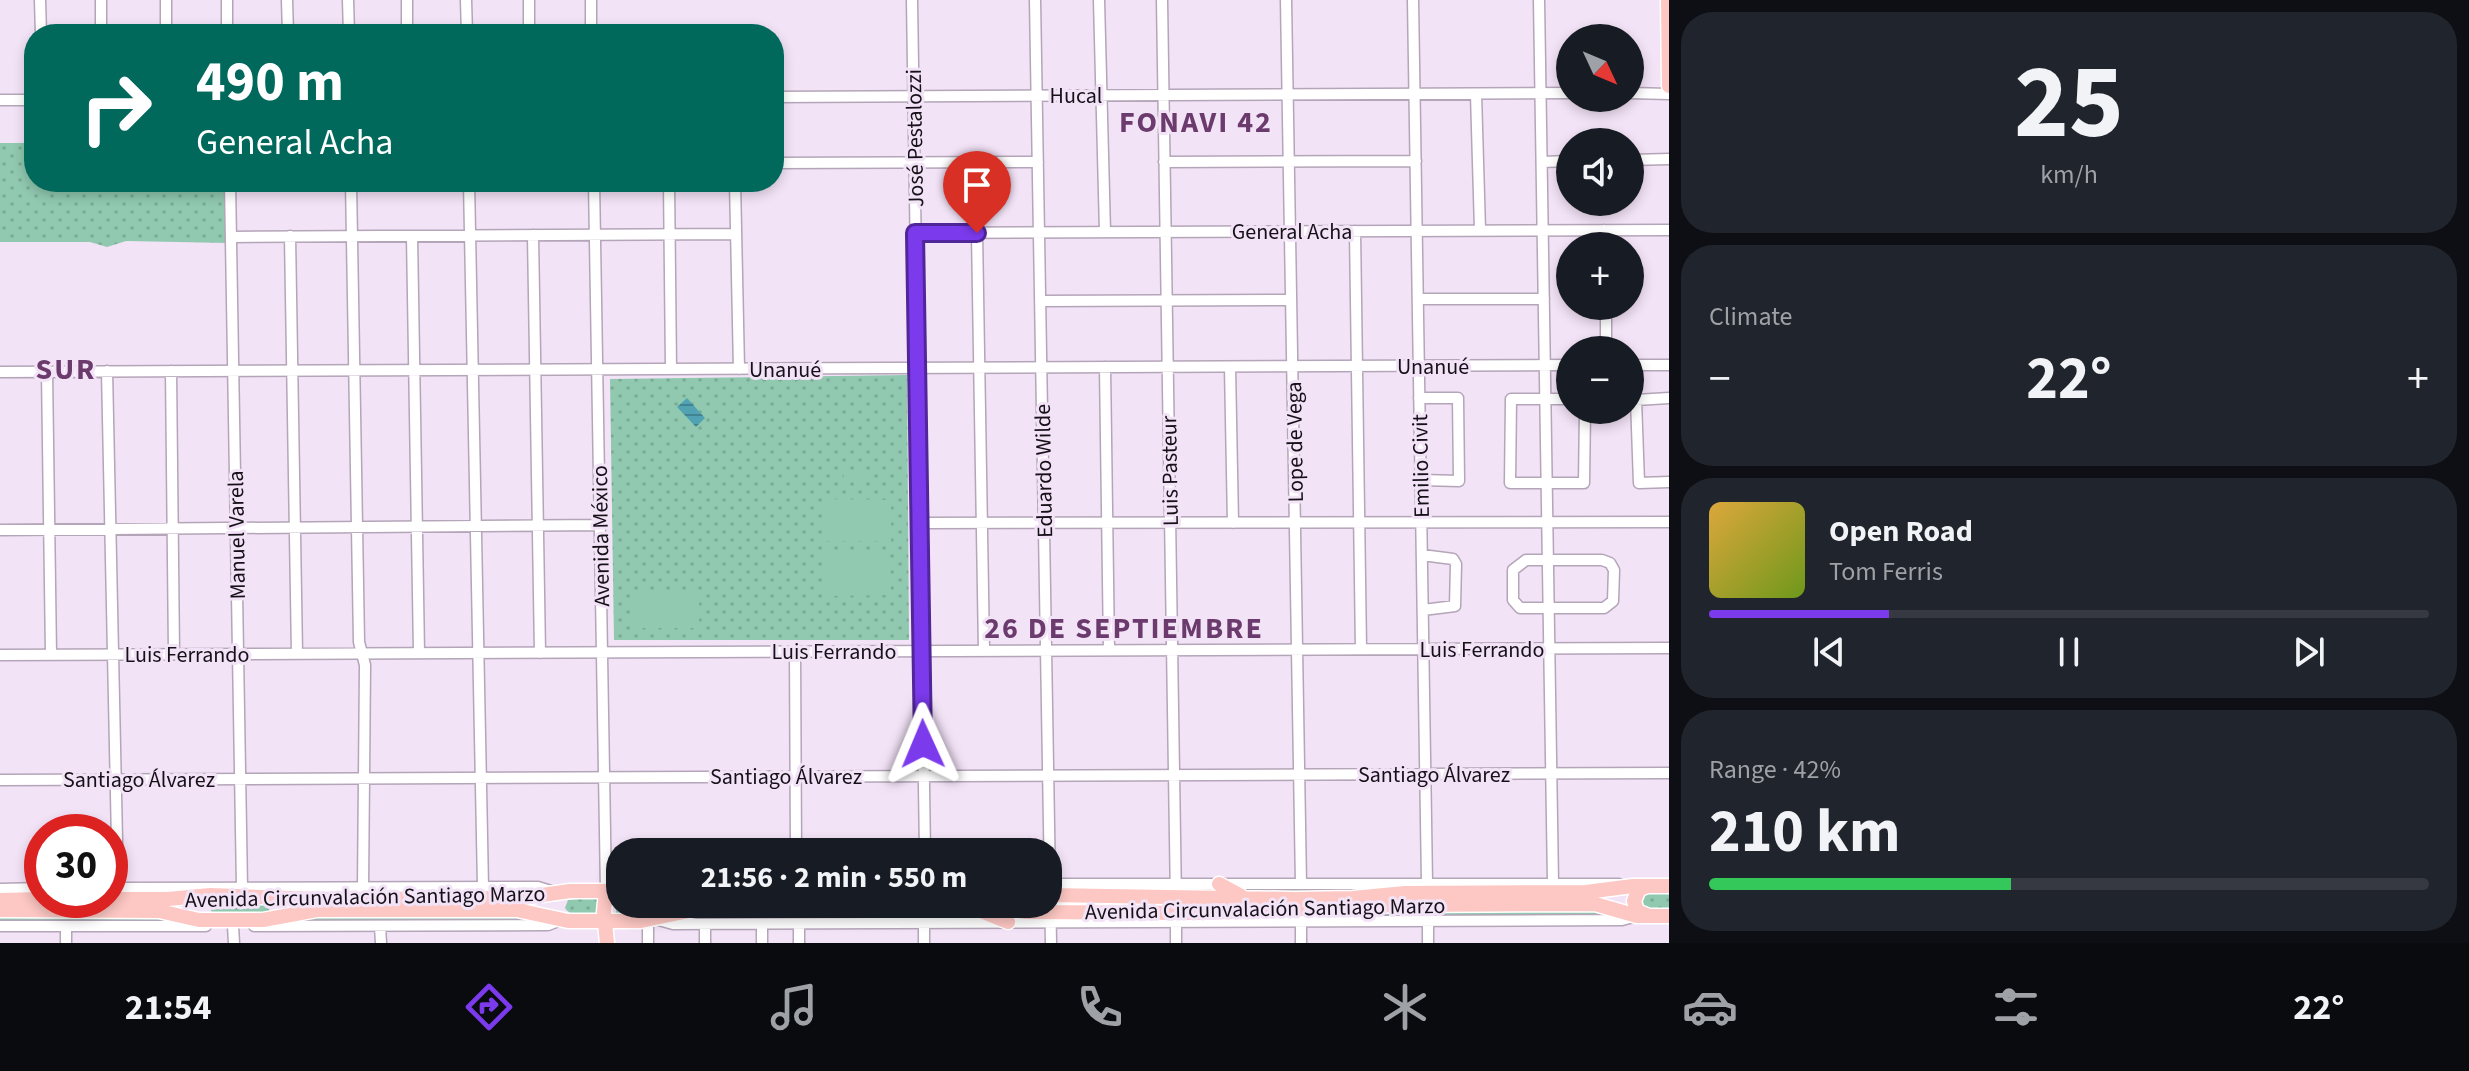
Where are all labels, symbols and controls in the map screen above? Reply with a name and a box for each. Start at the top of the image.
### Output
north arrow [1556,24,1644,112]
map controls [1556,24,1644,424]
text: 25 [2014,30,2124,178]
text: 490 m [196,43,344,122]
icon: right [64,56,168,160]
street label: José Pestalozzi [898,69,932,207]
street label: Hucal [1050,80,1102,112]
district label: FONAVI 42 [1119,101,1273,144]
text: General Acha [196,117,393,168]
button: sound [1556,128,1644,216]
pin [943,151,1011,233]
text: km/h [2040,156,2098,193]
icon: arrive [955,163,999,207]
street label: General Acha [1232,216,1352,248]
button: + [1556,232,1644,320]
text: Climate [1709,298,1793,335]
button: − [1556,336,1644,424]
text: 22° [2026,337,2112,422]
district label: SUR [35,348,97,391]
text: − [1709,348,1731,411]
text: + [2407,348,2429,411]
street label: Unanué [1397,351,1469,383]
street label: Unanué [749,354,821,386]
street label: Lope de Vega [1278,381,1312,503]
street label: Eduardo Wilde [1027,404,1061,538]
street label: Emilio Civit [1404,413,1438,518]
street label: Luis Pasteur [1153,415,1187,527]
street label: Avenida México [584,465,618,607]
street label: Manuel Varela [220,470,254,600]
text: Open Road [1829,510,1973,553]
text: Tom Ferris [1829,553,1943,590]
district label: 26 DE SEPTIEMBRE [984,607,1264,650]
icon: previous [1807,630,1851,674]
icon: pause [2047,630,2091,674]
icon: next [2287,630,2331,674]
street label: Luis Ferrando [1420,634,1544,666]
street label: Luis Ferrando [772,636,896,668]
street label: Luis Ferrando [125,639,249,671]
position arrow [881,702,965,786]
text: Range · 42% [1709,751,1841,788]
street label: Santiago Álvarez [1358,759,1510,791]
street label: Santiago Álvarez [710,761,862,793]
street label: Santiago Álvarez [63,764,215,796]
text: 210 km [1709,790,1900,875]
speed limit sign: 30 [24,814,128,918]
text: 21:56 · 2 min · 550 m [701,856,967,899]
street label: Avenida Circunvalación Santiago Marzo [185,878,546,916]
street label: Avenida Circunvalación Santiago Marzo [1085,890,1446,928]
icon: directions [461,979,517,1035]
icon: music [766,979,822,1035]
icon: phone [1072,979,1128,1035]
icon: climate [1377,979,1433,1035]
icon: car [1682,979,1738,1035]
icon: filters [1988,979,2044,1035]
text: 21:54 [125,982,212,1033]
text: 22° [2293,982,2344,1033]

